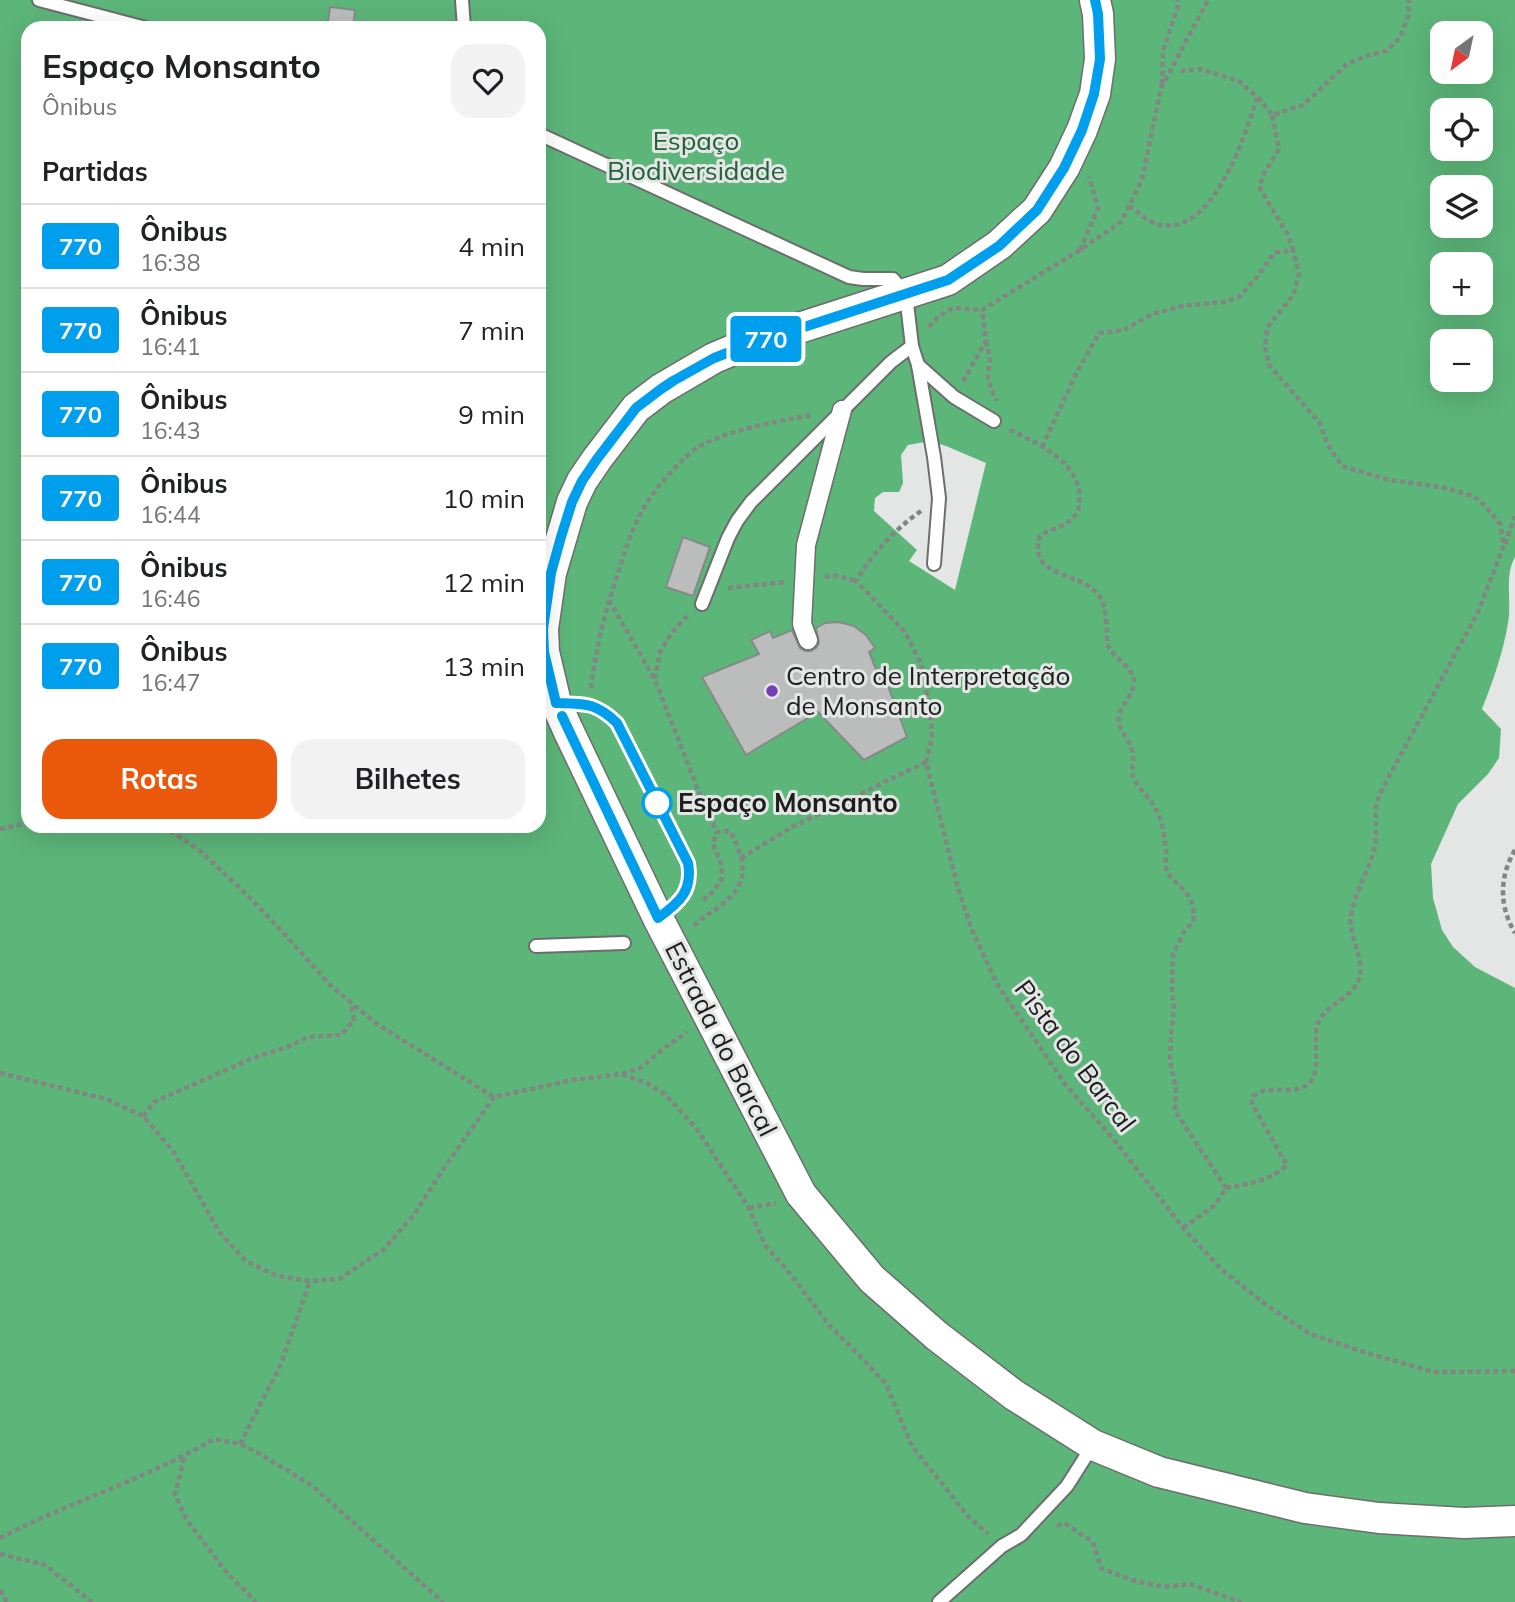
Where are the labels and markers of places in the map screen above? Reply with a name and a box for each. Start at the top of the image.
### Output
place label: Centro de Interpretação de Monsanto [786,659,1070,722]
marker: Centro de Interpretação de Monsanto [764,683,780,699]
place label: Espaço Monsanto [678,786,898,819]
marker: Espaço Monsanto [642,788,672,818]

